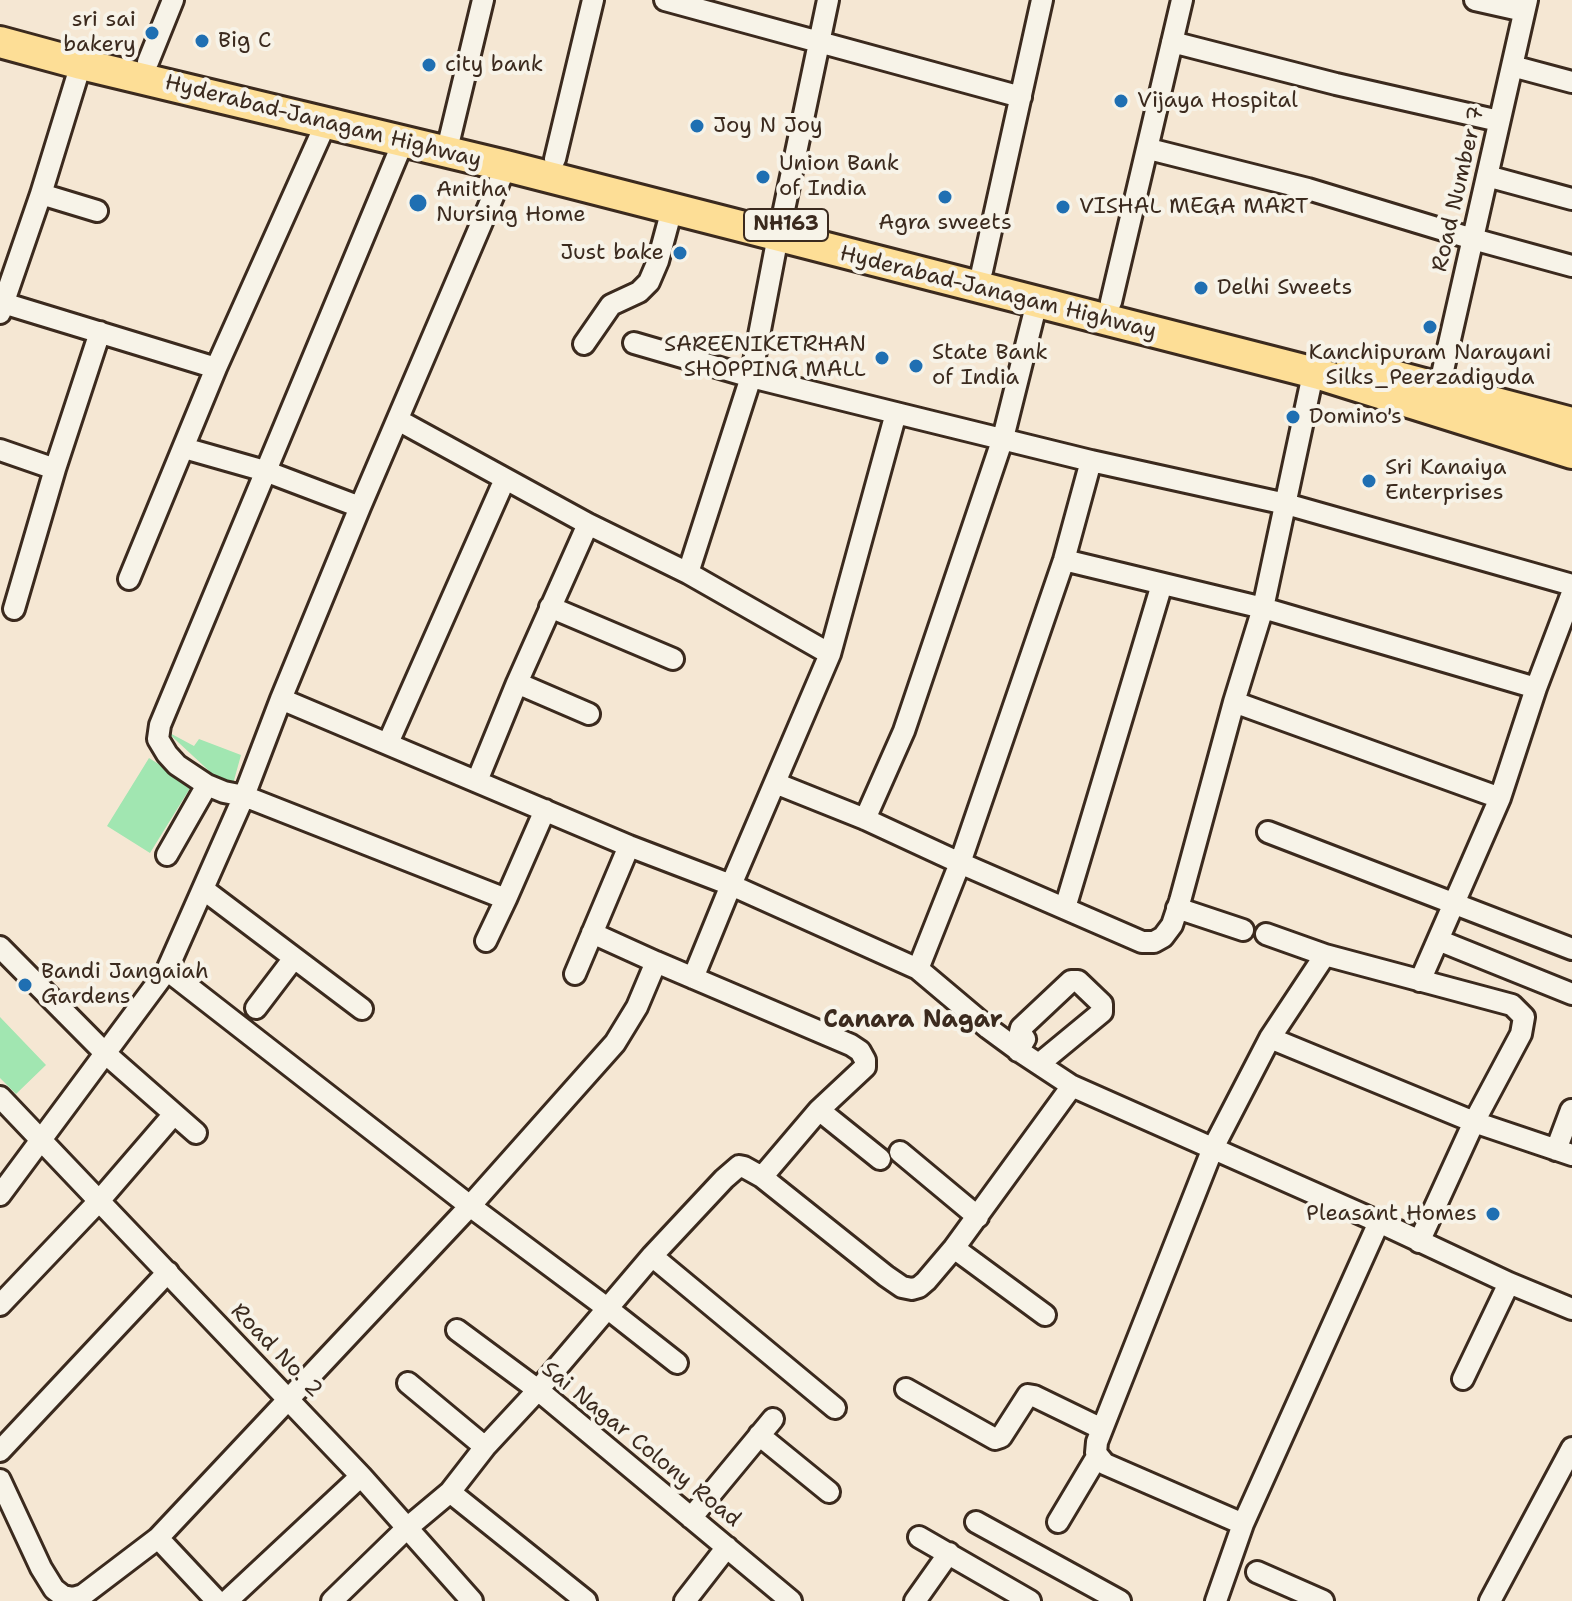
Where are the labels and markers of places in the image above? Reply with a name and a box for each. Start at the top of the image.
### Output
place label: sri sai bakery [63,7,136,58]
marker: sri sai bakery [143,24,161,42]
place label: Big C [218,28,271,54]
marker: Big C [193,32,211,50]
place label: city bank [445,52,543,78]
marker: city bank [420,56,438,74]
place label: Vijaya Hospital [1137,88,1298,114]
marker: Vijaya Hospital [1112,92,1130,110]
place label: Joy N Joy [713,113,823,139]
marker: Joy N Joy [688,117,706,135]
place label: Union Bank of India [779,151,899,202]
marker: Union Bank of India [754,168,772,186]
place label: Anitha Nursing Home [436,177,586,228]
marker: Agra sweets [936,188,954,206]
marker: Anitha Nursing Home [407,192,429,214]
place label: VISHAL MEGA MART [1079,194,1309,220]
marker: VISHAL MEGA MART [1054,198,1072,216]
place label: Agra sweets [878,210,1012,236]
place label: Just bake [560,240,664,266]
marker: Just bake [671,244,689,262]
place label: Delhi Sweets [1217,275,1352,301]
marker: Delhi Sweets [1192,279,1210,297]
marker: Kanchipuram Narayani Silks_Peerzadiguda [1421,318,1439,336]
place label: SAREENIKETRHAN SHOPPING MALL [664,332,866,384]
place label: State Bank of India [932,340,1048,392]
place label: Kanchipuram Narayani Silks_Peerzadiguda [1309,340,1551,392]
marker: SAREENIKETRHAN SHOPPING MALL [873,349,891,367]
marker: State Bank of India [907,357,925,375]
place label: Domino's [1309,404,1402,430]
marker: Domino's [1284,408,1302,426]
place label: Sri Kanaiya Enterprises [1385,455,1506,506]
marker: Sri Kanaiya Enterprises [1360,472,1378,490]
place label: Bandi Jangaiah Gardens [41,959,209,1010]
marker: Bandi Jangaiah Gardens [16,976,34,994]
place label: Pleasant Homes [1306,1201,1477,1227]
marker: Pleasant Homes [1484,1205,1502,1223]

